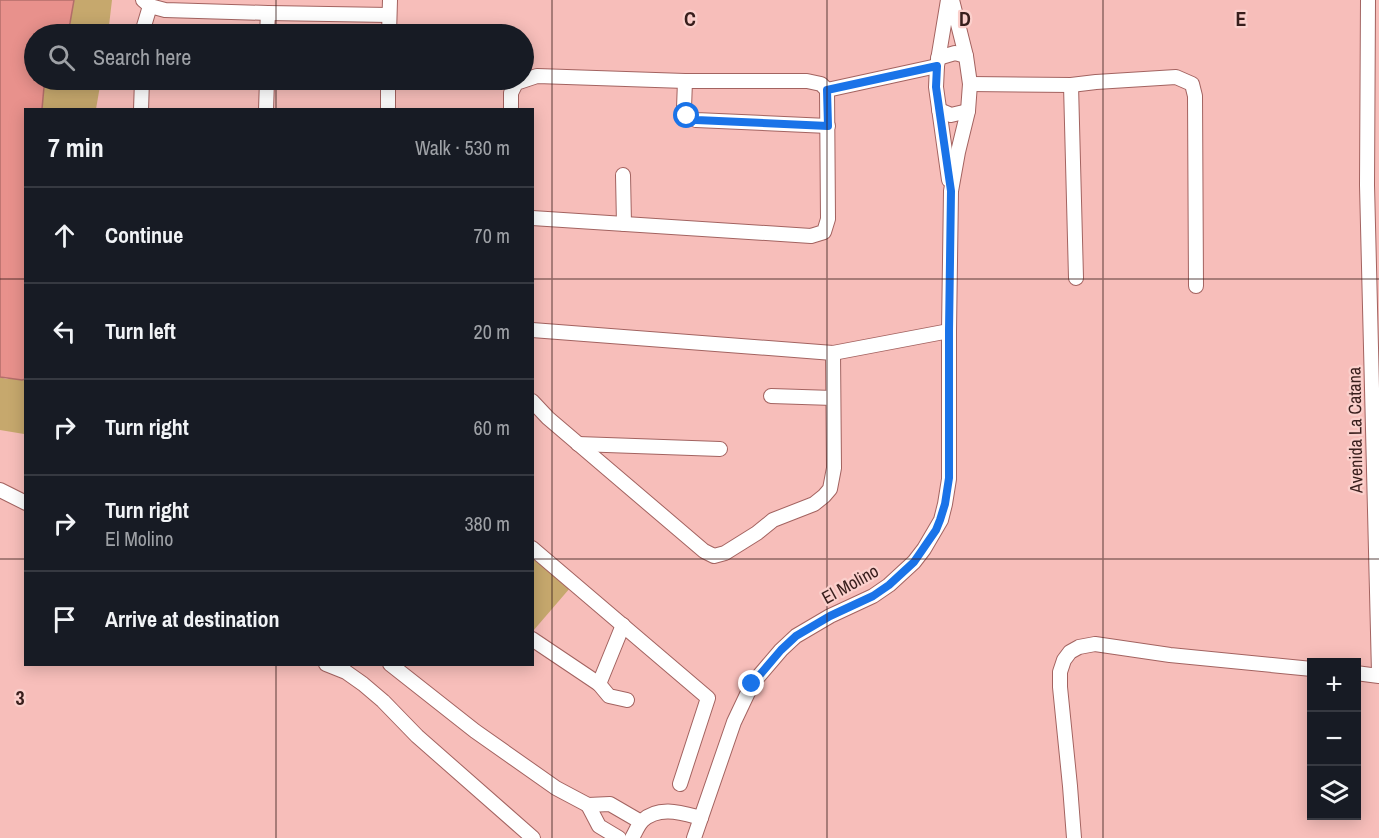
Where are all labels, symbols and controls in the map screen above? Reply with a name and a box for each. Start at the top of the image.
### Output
text: C [684,5,696,32]
text: D [959,5,971,32]
text: E [1236,5,1247,32]
search box [24,24,534,90]
icon: search [45,41,78,74]
text: Search here [93,42,191,72]
route start [673,102,699,128]
text: 7 min [48,130,104,165]
text: Walk · 530 m [415,134,510,161]
icon: ahead [48,219,81,252]
text: Continue [105,220,183,250]
text: 70 m [474,222,510,249]
icon: left [48,315,81,348]
text: Turn left [105,316,176,346]
text: 20 m [474,318,510,345]
street label: Avenida La Catana [1341,367,1369,494]
icon: right [48,411,81,444]
text: Turn right [105,412,189,442]
text: 60 m [474,414,510,441]
text: Turn right [105,495,189,525]
icon: right [48,507,81,540]
text: 380 m [464,510,510,537]
text: El Molino [105,525,173,552]
street label: El Molino [817,558,883,610]
icon: arrive [48,603,81,636]
text: Arrive at destination [105,604,279,634]
map controls [1307,658,1361,820]
button: + [1307,658,1361,712]
route end [738,670,764,696]
text: 3 [15,684,25,711]
button: − [1307,712,1361,766]
button: layers [1307,766,1361,820]

